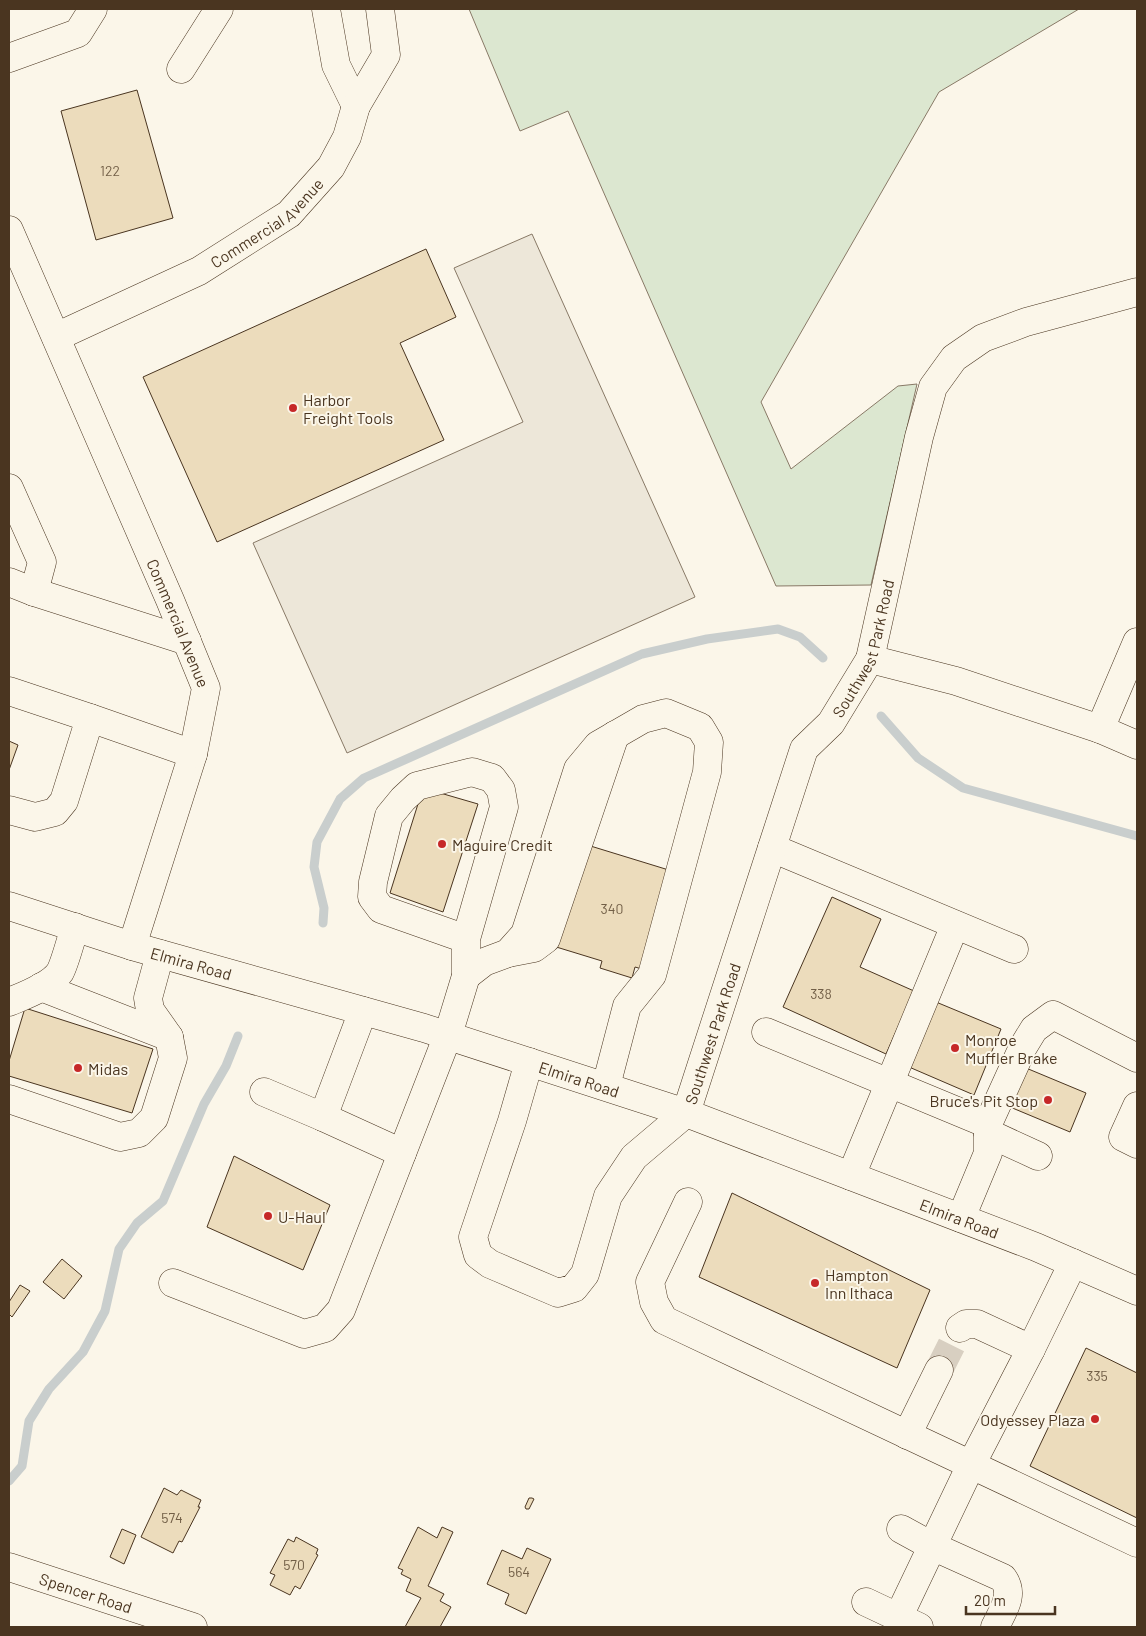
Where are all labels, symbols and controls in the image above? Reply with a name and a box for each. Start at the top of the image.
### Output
house number: 122 [100,162,120,179]
street label: Commercial Avenue [206,174,327,271]
place label: Harbor Freight Tools [303,390,393,427]
marker: Harbor Freight Tools [287,402,299,414]
street label: Commercial Avenue [144,556,214,690]
street label: Southwest Park Road [828,577,897,720]
place label: Maguire Credit [452,835,553,854]
marker: Maguire Credit [436,838,448,850]
house number: 340 [601,900,623,917]
street label: Elmira Road [149,942,234,983]
street label: Southwest Park Road [680,960,744,1106]
house number: 338 [810,985,832,1002]
place label: Monroe Muffler Brake [965,1030,1058,1067]
marker: Monroe Muffler Brake [949,1042,961,1054]
street label: Elmira Road [537,1057,622,1100]
place label: Midas [88,1059,128,1078]
marker: Midas [72,1062,84,1074]
place label: Bruce's Pit Stop [929,1091,1038,1110]
marker: Bruce's Pit Stop [1042,1094,1054,1106]
street label: Elmira Road [917,1194,1002,1241]
place label: U-Haul [278,1207,326,1226]
marker: U-Haul [262,1210,274,1222]
place label: Hampton Inn Ithaca [825,1265,893,1302]
marker: Hampton Inn Ithaca [809,1277,821,1289]
house number: 335 [1086,1367,1108,1384]
place label: Odyessey Plaza [980,1410,1085,1429]
marker: Odyessey Plaza [1089,1413,1101,1425]
house number: 574 [161,1509,183,1526]
house number: 570 [283,1556,305,1573]
house number: 564 [508,1563,530,1580]
street label: Spencer Road [37,1568,135,1616]
scale bar [966,1584,1055,1616]
text: 20 m [974,1591,1006,1609]

